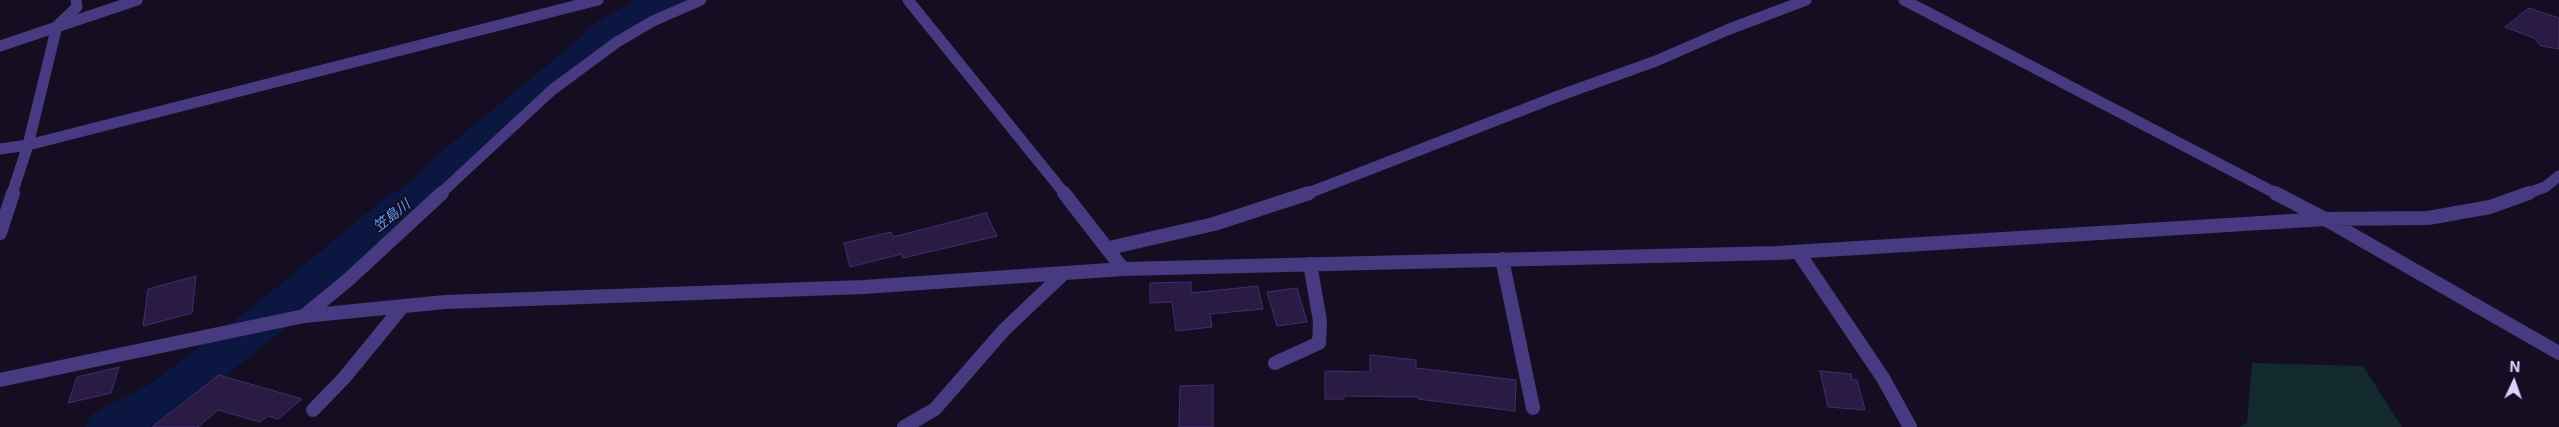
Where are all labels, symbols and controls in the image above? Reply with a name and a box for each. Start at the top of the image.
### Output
water label: 笠島川 [370,196,414,236]
north arrow [2489,357,2539,407]
text: N [2509,358,2521,375]

